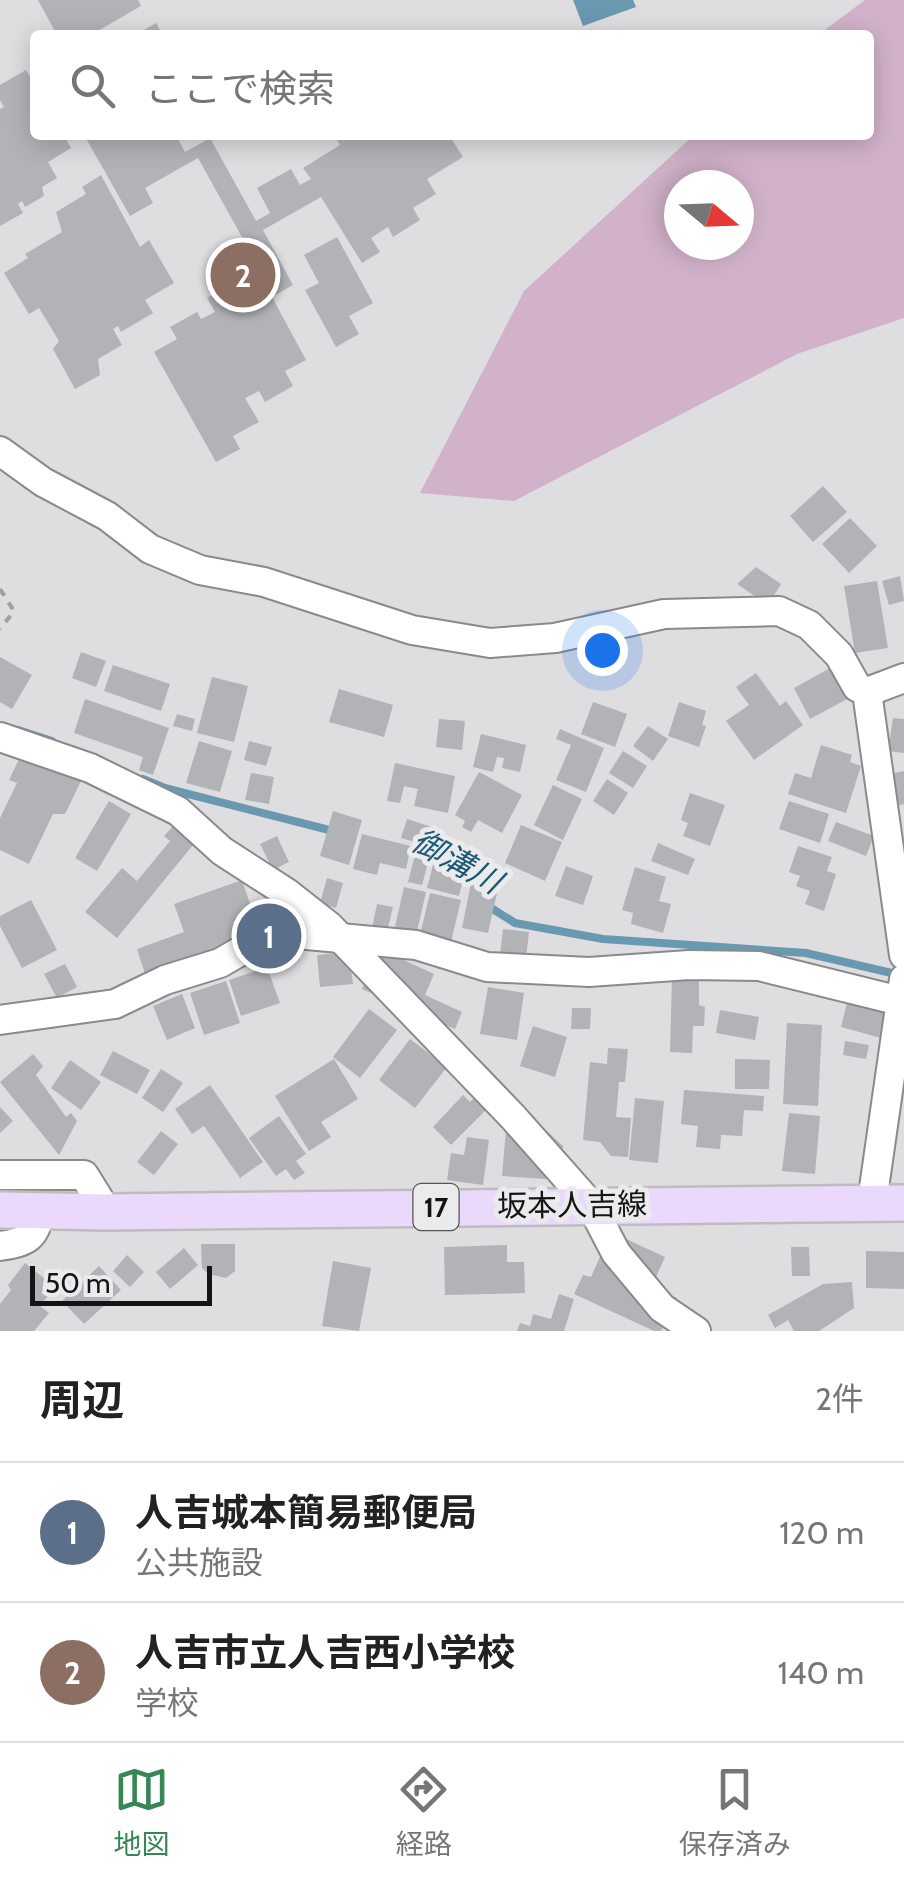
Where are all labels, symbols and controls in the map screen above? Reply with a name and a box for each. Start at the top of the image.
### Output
search box [30,30,874,140]
icon: search [65,58,120,113]
text: ここで検索 [145,65,335,112]
north arrow [664,170,754,260]
pin: 2 [210,238,276,312]
your location [577,625,628,676]
water label: 御溝川 [406,821,511,903]
pin: 1 [236,898,302,974]
road number: 17 [414,1184,458,1230]
street label: 坂本人吉線 [497,1185,647,1225]
scale bar [30,1261,212,1306]
text: 50 m [45,1266,111,1300]
text: 周辺 [40,1374,124,1426]
text: 2件 [815,1379,864,1418]
text: 人吉城本簡易郵便局 [135,1489,477,1536]
text: 1 [67,1513,78,1552]
text: 120 m [779,1513,864,1552]
text: 公共施設 [135,1543,263,1582]
text: 人吉市立人吉西小学校 [135,1629,515,1676]
text: 2 [64,1653,81,1692]
text: 140 m [777,1653,864,1692]
text: 学校 [135,1683,199,1722]
tab: 地図 [113,1762,169,1862]
tab: 経路 [396,1762,452,1862]
tab: 保存済み [679,1762,791,1862]

